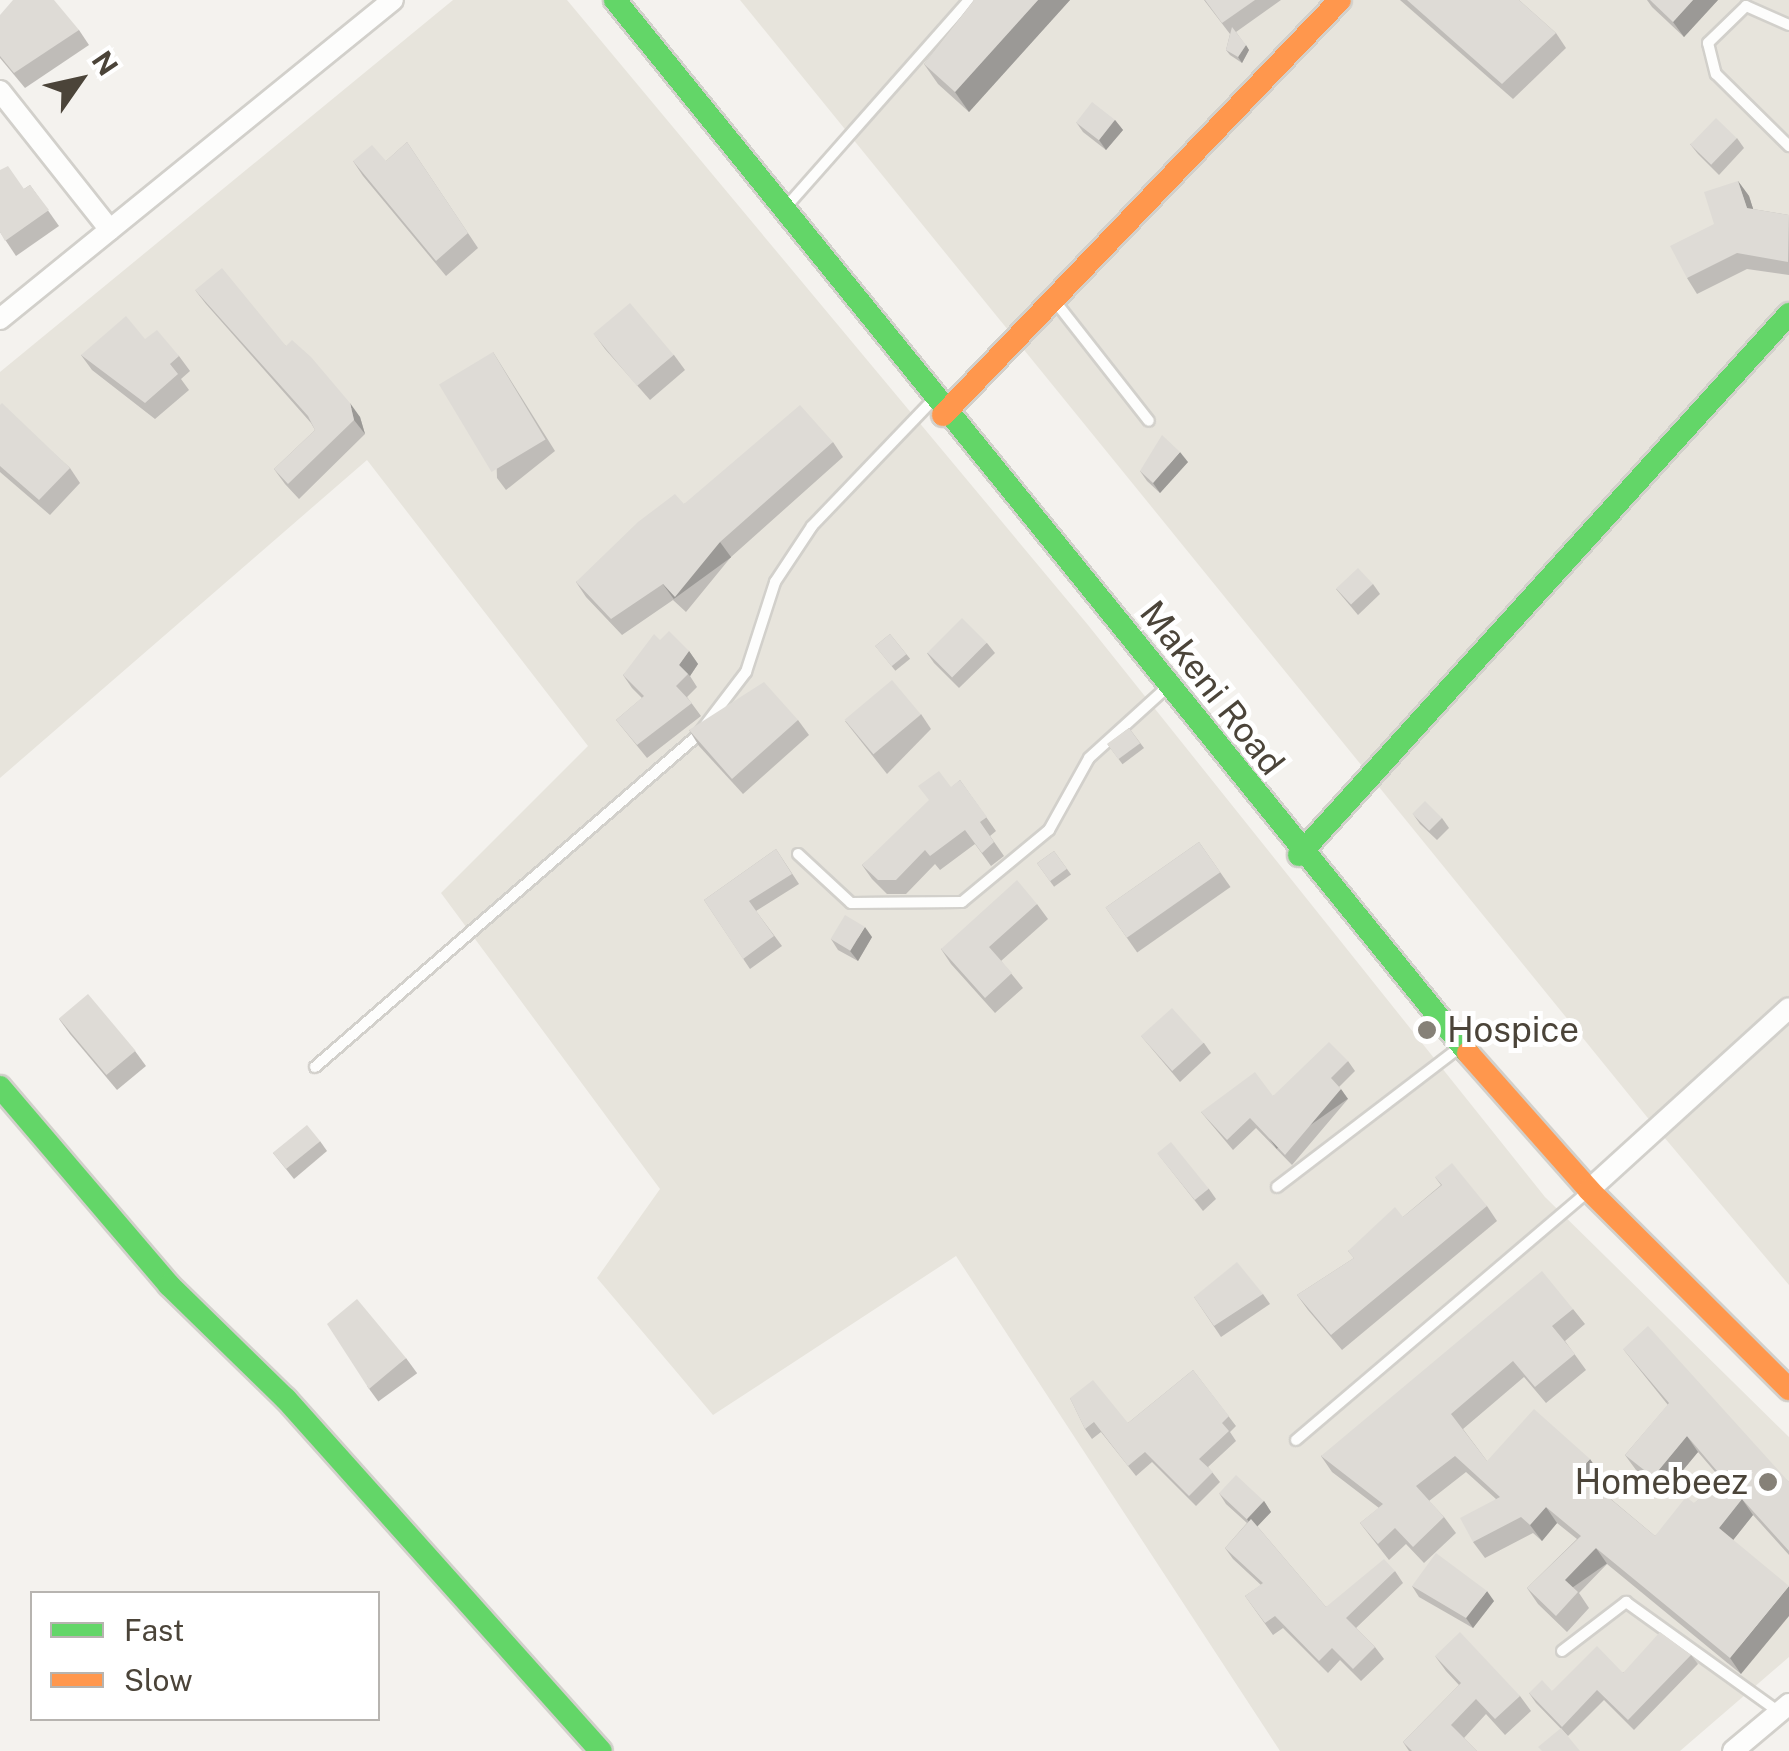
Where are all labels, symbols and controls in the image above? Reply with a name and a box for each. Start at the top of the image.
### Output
north arrow [30,30,130,130]
text: N [85,45,125,81]
street label: Makeni Road [1131,593,1293,783]
place label: Hospice [1447,1009,1579,1051]
marker: Hospice [1416,1019,1438,1041]
place label: Homebeez [1575,1461,1748,1503]
marker: Homebeez [1757,1471,1779,1493]
legend [30,1591,380,1721]
text: Fast [124,1612,184,1648]
text: Slow [124,1662,193,1698]

